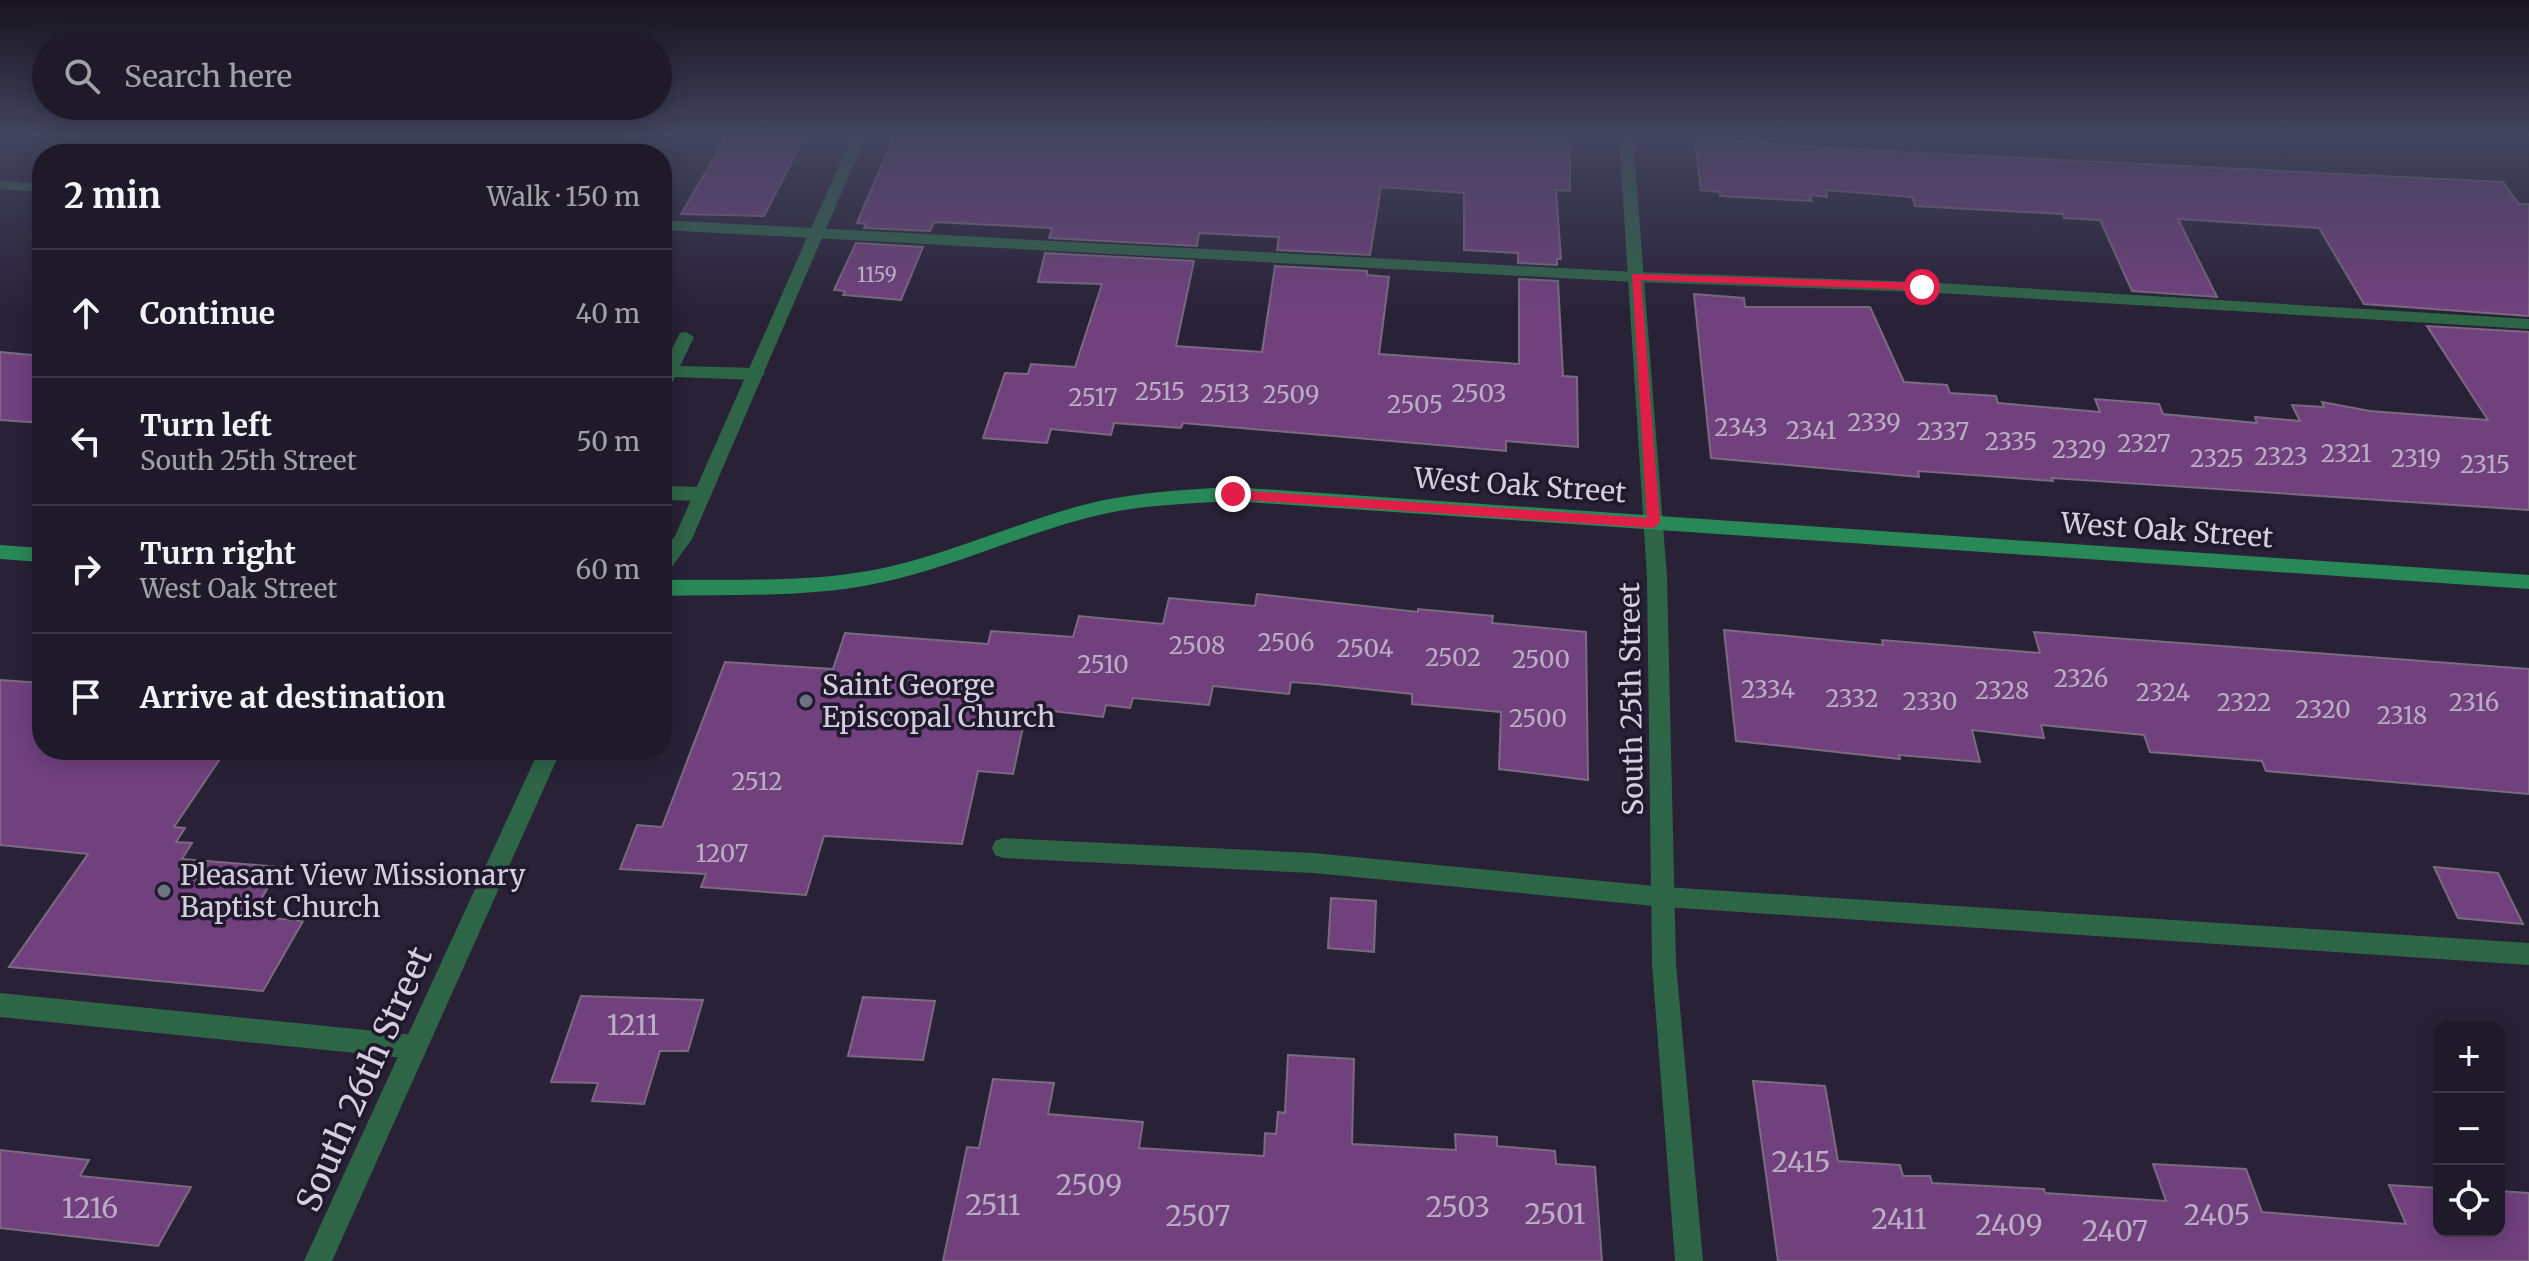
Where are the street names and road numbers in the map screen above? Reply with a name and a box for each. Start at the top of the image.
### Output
street label: West Oak Street [1412,460,1627,510]
street label: West Oak Street [2059,505,2274,555]
street label: South 25th Street [1611,582,1651,816]
street label: South 26th Street [287,940,441,1218]

